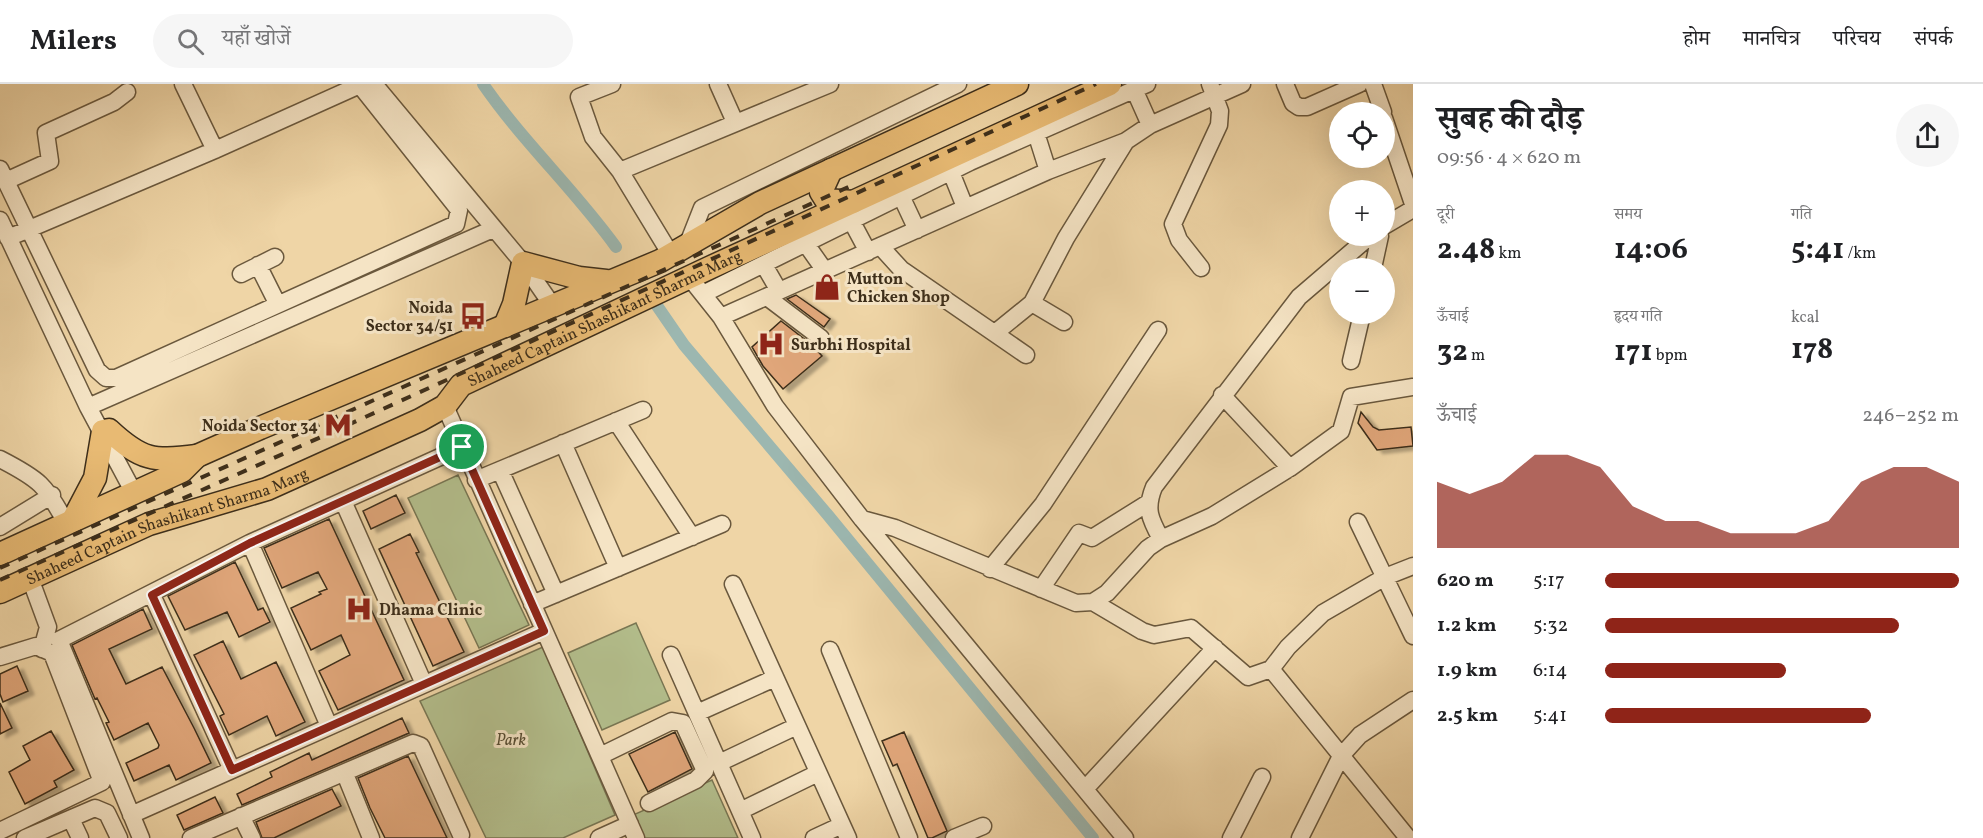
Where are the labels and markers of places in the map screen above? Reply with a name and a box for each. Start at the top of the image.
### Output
place label: Mutton Chicken Shop [847,269,950,309]
shop icon: Mutton Chicken Shop [812,272,842,302]
place label: Noida Sector 34/51 [366,298,453,338]
bus stop icon: Noida Sector 34/51 [458,301,488,331]
hospital icon: Surbhi Hospital [756,329,786,359]
place label: Surbhi Hospital [791,335,911,357]
metro station icon: Noida Sector 34 [323,410,353,440]
place label: Noida Sector 34 [202,416,318,438]
pin [436,421,487,472]
hospital icon: Dhama Clinic [344,594,374,624]
place label: Dhama Clinic [379,600,483,622]

